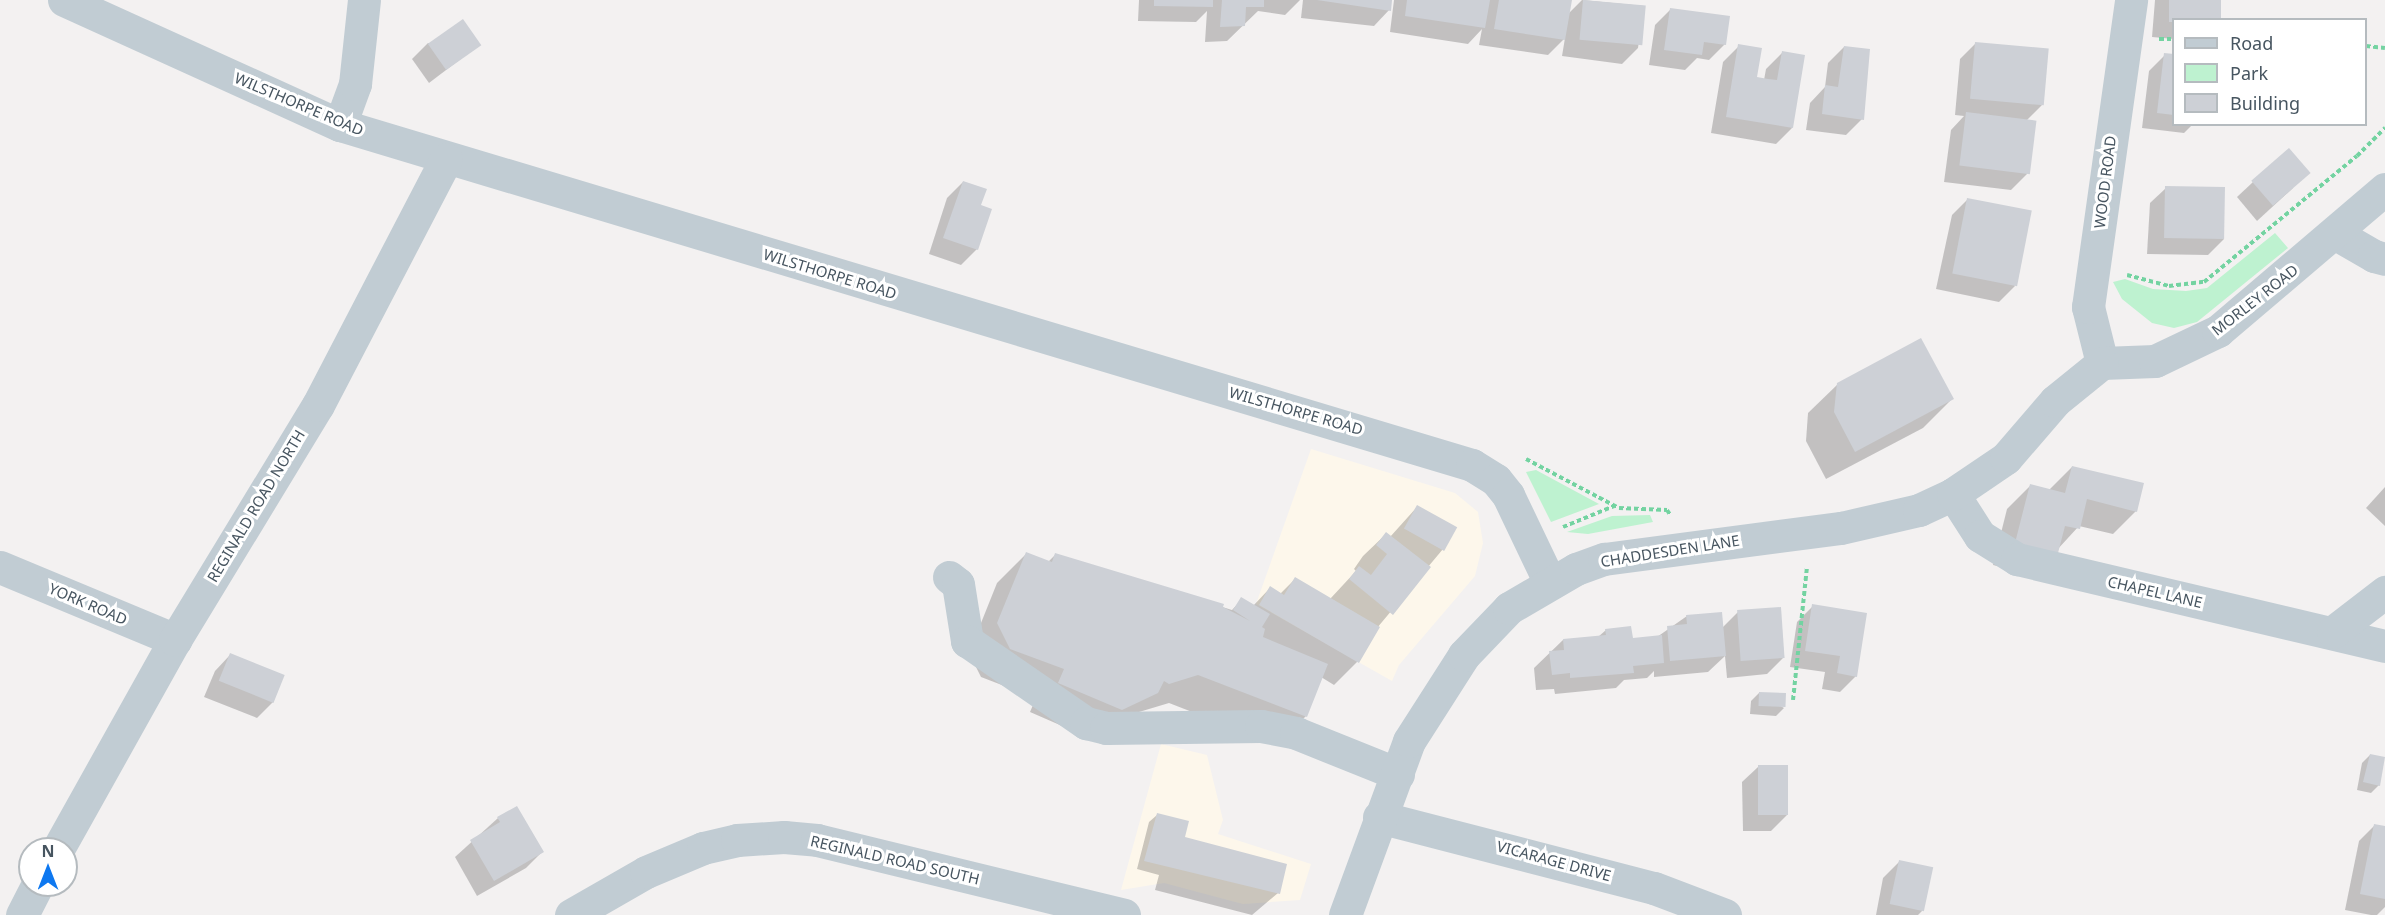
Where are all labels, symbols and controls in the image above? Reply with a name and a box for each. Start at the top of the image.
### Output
legend [2172,18,2367,126]
text: Road [2230,31,2273,55]
text: Park [2230,61,2268,85]
street label: WILSTHORPE ROAD [232,69,366,139]
text: Building [2230,91,2300,115]
street label: WOOD ROAD [2090,135,2120,229]
street label: WILSTHORPE ROAD [761,245,899,303]
street label: MORLEY ROAD [2208,261,2302,339]
street label: WILSTHORPE ROAD [1227,383,1365,439]
street label: REGINALD ROAD NORTH [203,427,309,585]
street label: CHADDESDEN LANE [1599,531,1741,571]
street label: CHAPEL LANE [2106,572,2204,612]
street label: YORK ROAD [46,579,130,629]
street label: REGINALD ROAD SOUTH [809,832,981,888]
north arrow [18,837,78,897]
street label: VICARAGE DRIVE [1495,837,1613,885]
text: N [41,840,55,862]

